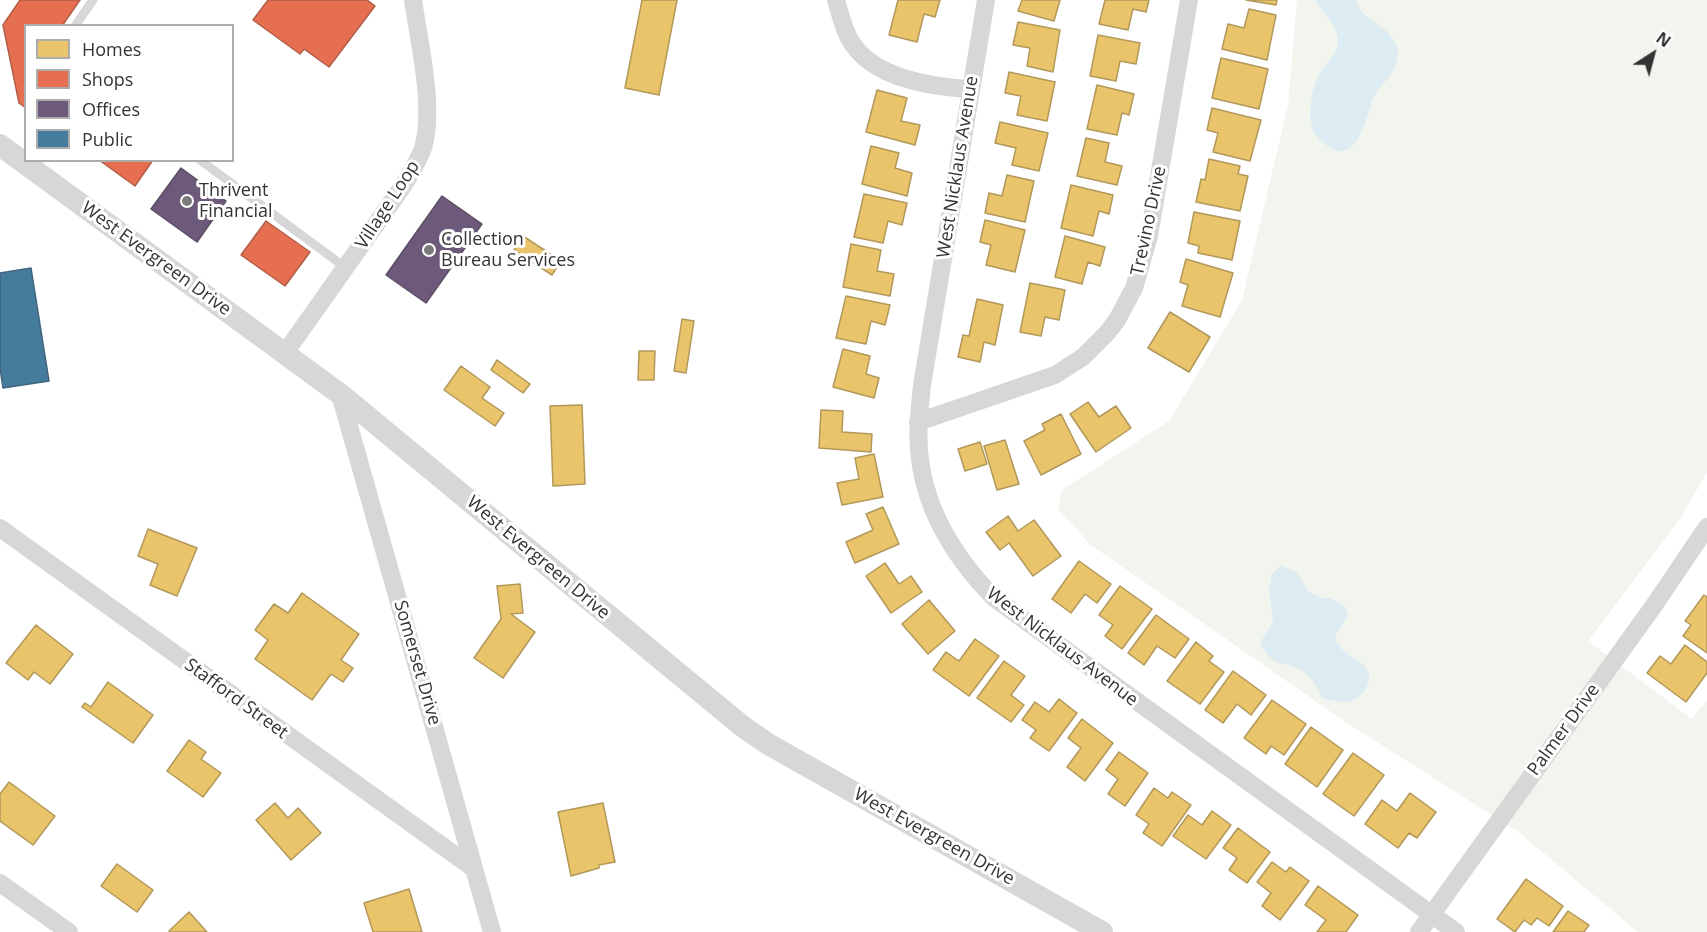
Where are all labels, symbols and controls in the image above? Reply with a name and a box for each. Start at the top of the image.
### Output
legend [24,24,234,162]
north arrow [1623,24,1683,84]
text: N [1652,27,1675,52]
text: Homes [82,37,141,61]
text: Shops [82,67,133,91]
street label: West Nicklaus Avenue [933,74,983,260]
text: Offices [82,97,140,121]
text: Public [82,127,133,151]
street label: Village Loop [351,157,425,253]
street label: Trevino Drive [1127,164,1171,278]
place label: Thrivent Financial [199,180,273,222]
marker: Thrivent Financial [180,194,194,208]
street label: West Evergreen Drive [77,197,235,321]
place label: Collection Bureau Services [441,229,575,272]
marker: Collection Bureau Services [422,243,436,257]
street label: West Evergreen Drive [462,492,614,624]
street label: West Nicklaus Avenue [982,583,1142,711]
street label: Somerset Drive [389,598,445,728]
street label: Stafford Street [180,654,292,744]
street label: Palmer Drive [1523,680,1605,780]
street label: West Evergreen Drive [850,784,1018,890]

